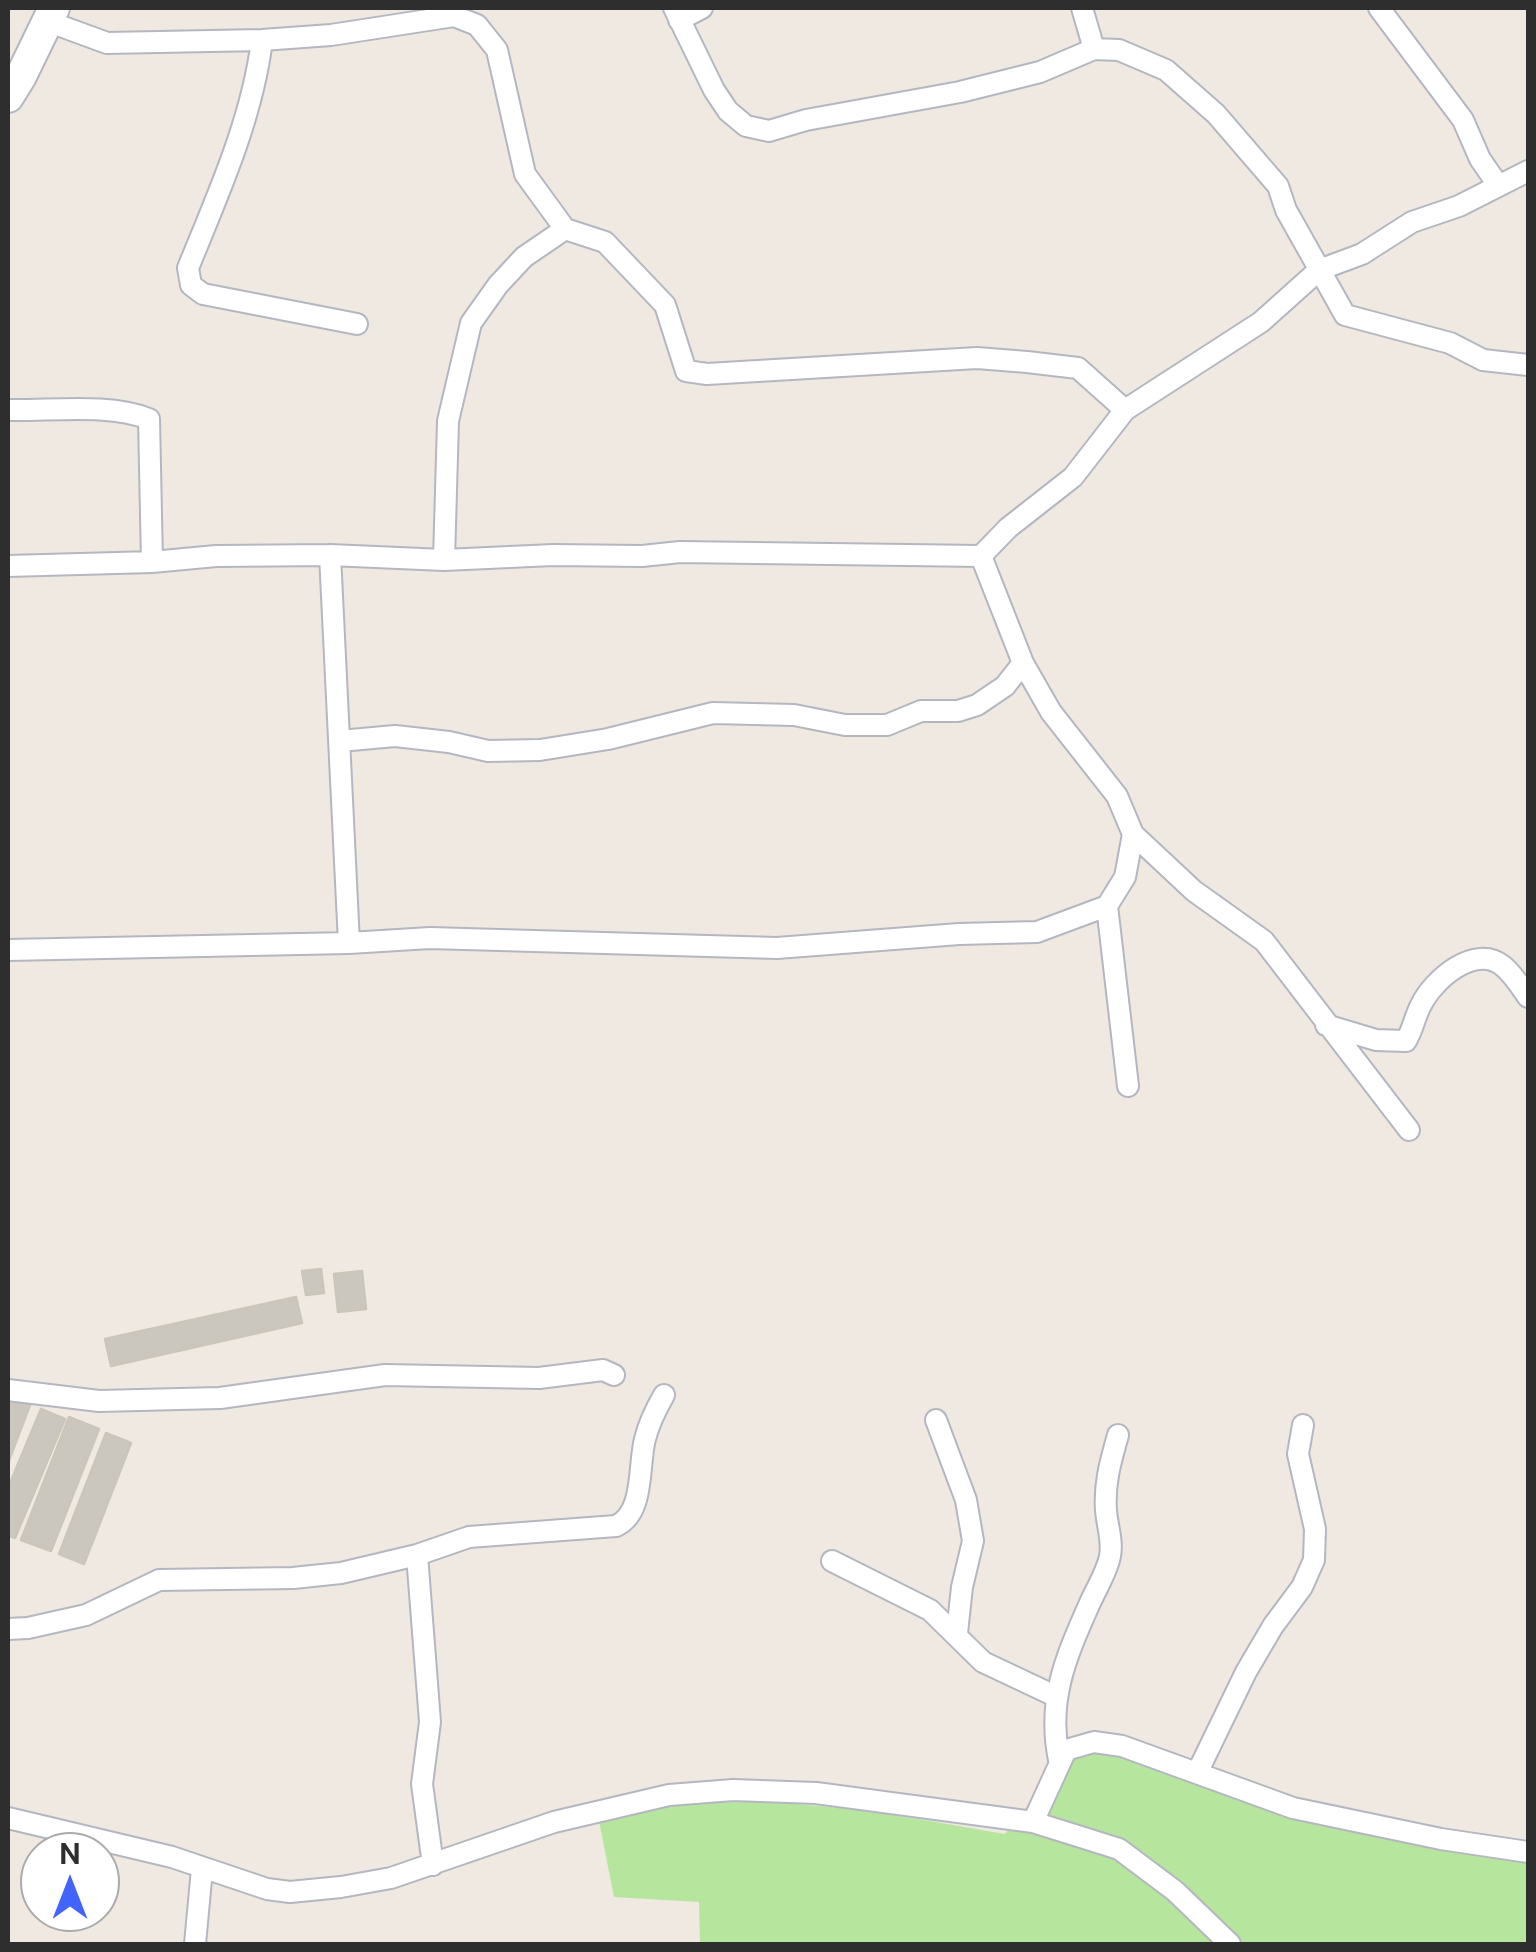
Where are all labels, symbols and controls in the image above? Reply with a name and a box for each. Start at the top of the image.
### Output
north arrow [20,1832,120,1932]
text: N [59,1837,81,1870]

